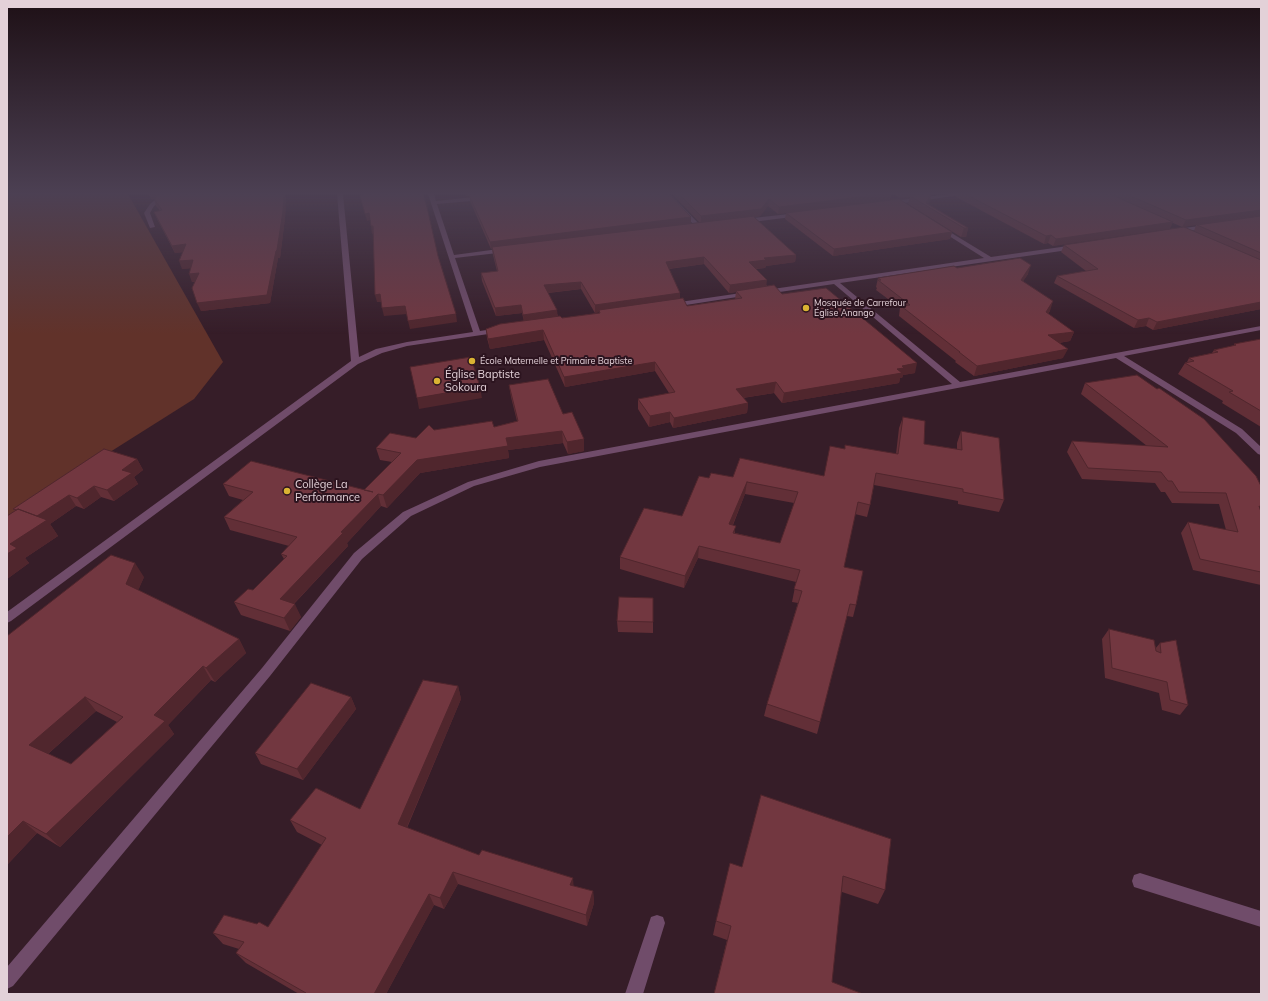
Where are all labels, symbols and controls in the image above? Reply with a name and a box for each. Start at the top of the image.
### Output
place label: Mosquée de Carrefour Église Anango [814,298,906,319]
marker: Mosquée de Carrefour Église Anango [801,303,811,313]
marker: École Maternelle et Primaire Baptiste [467,356,477,366]
place label: École Maternelle et Primaire Baptiste [480,356,632,366]
place label: Église Baptiste Sokoura [445,368,520,394]
marker: Église Baptiste Sokoura [432,376,442,386]
place label: Collège La Performance [295,478,360,504]
marker: Collège La Performance [282,486,292,496]

